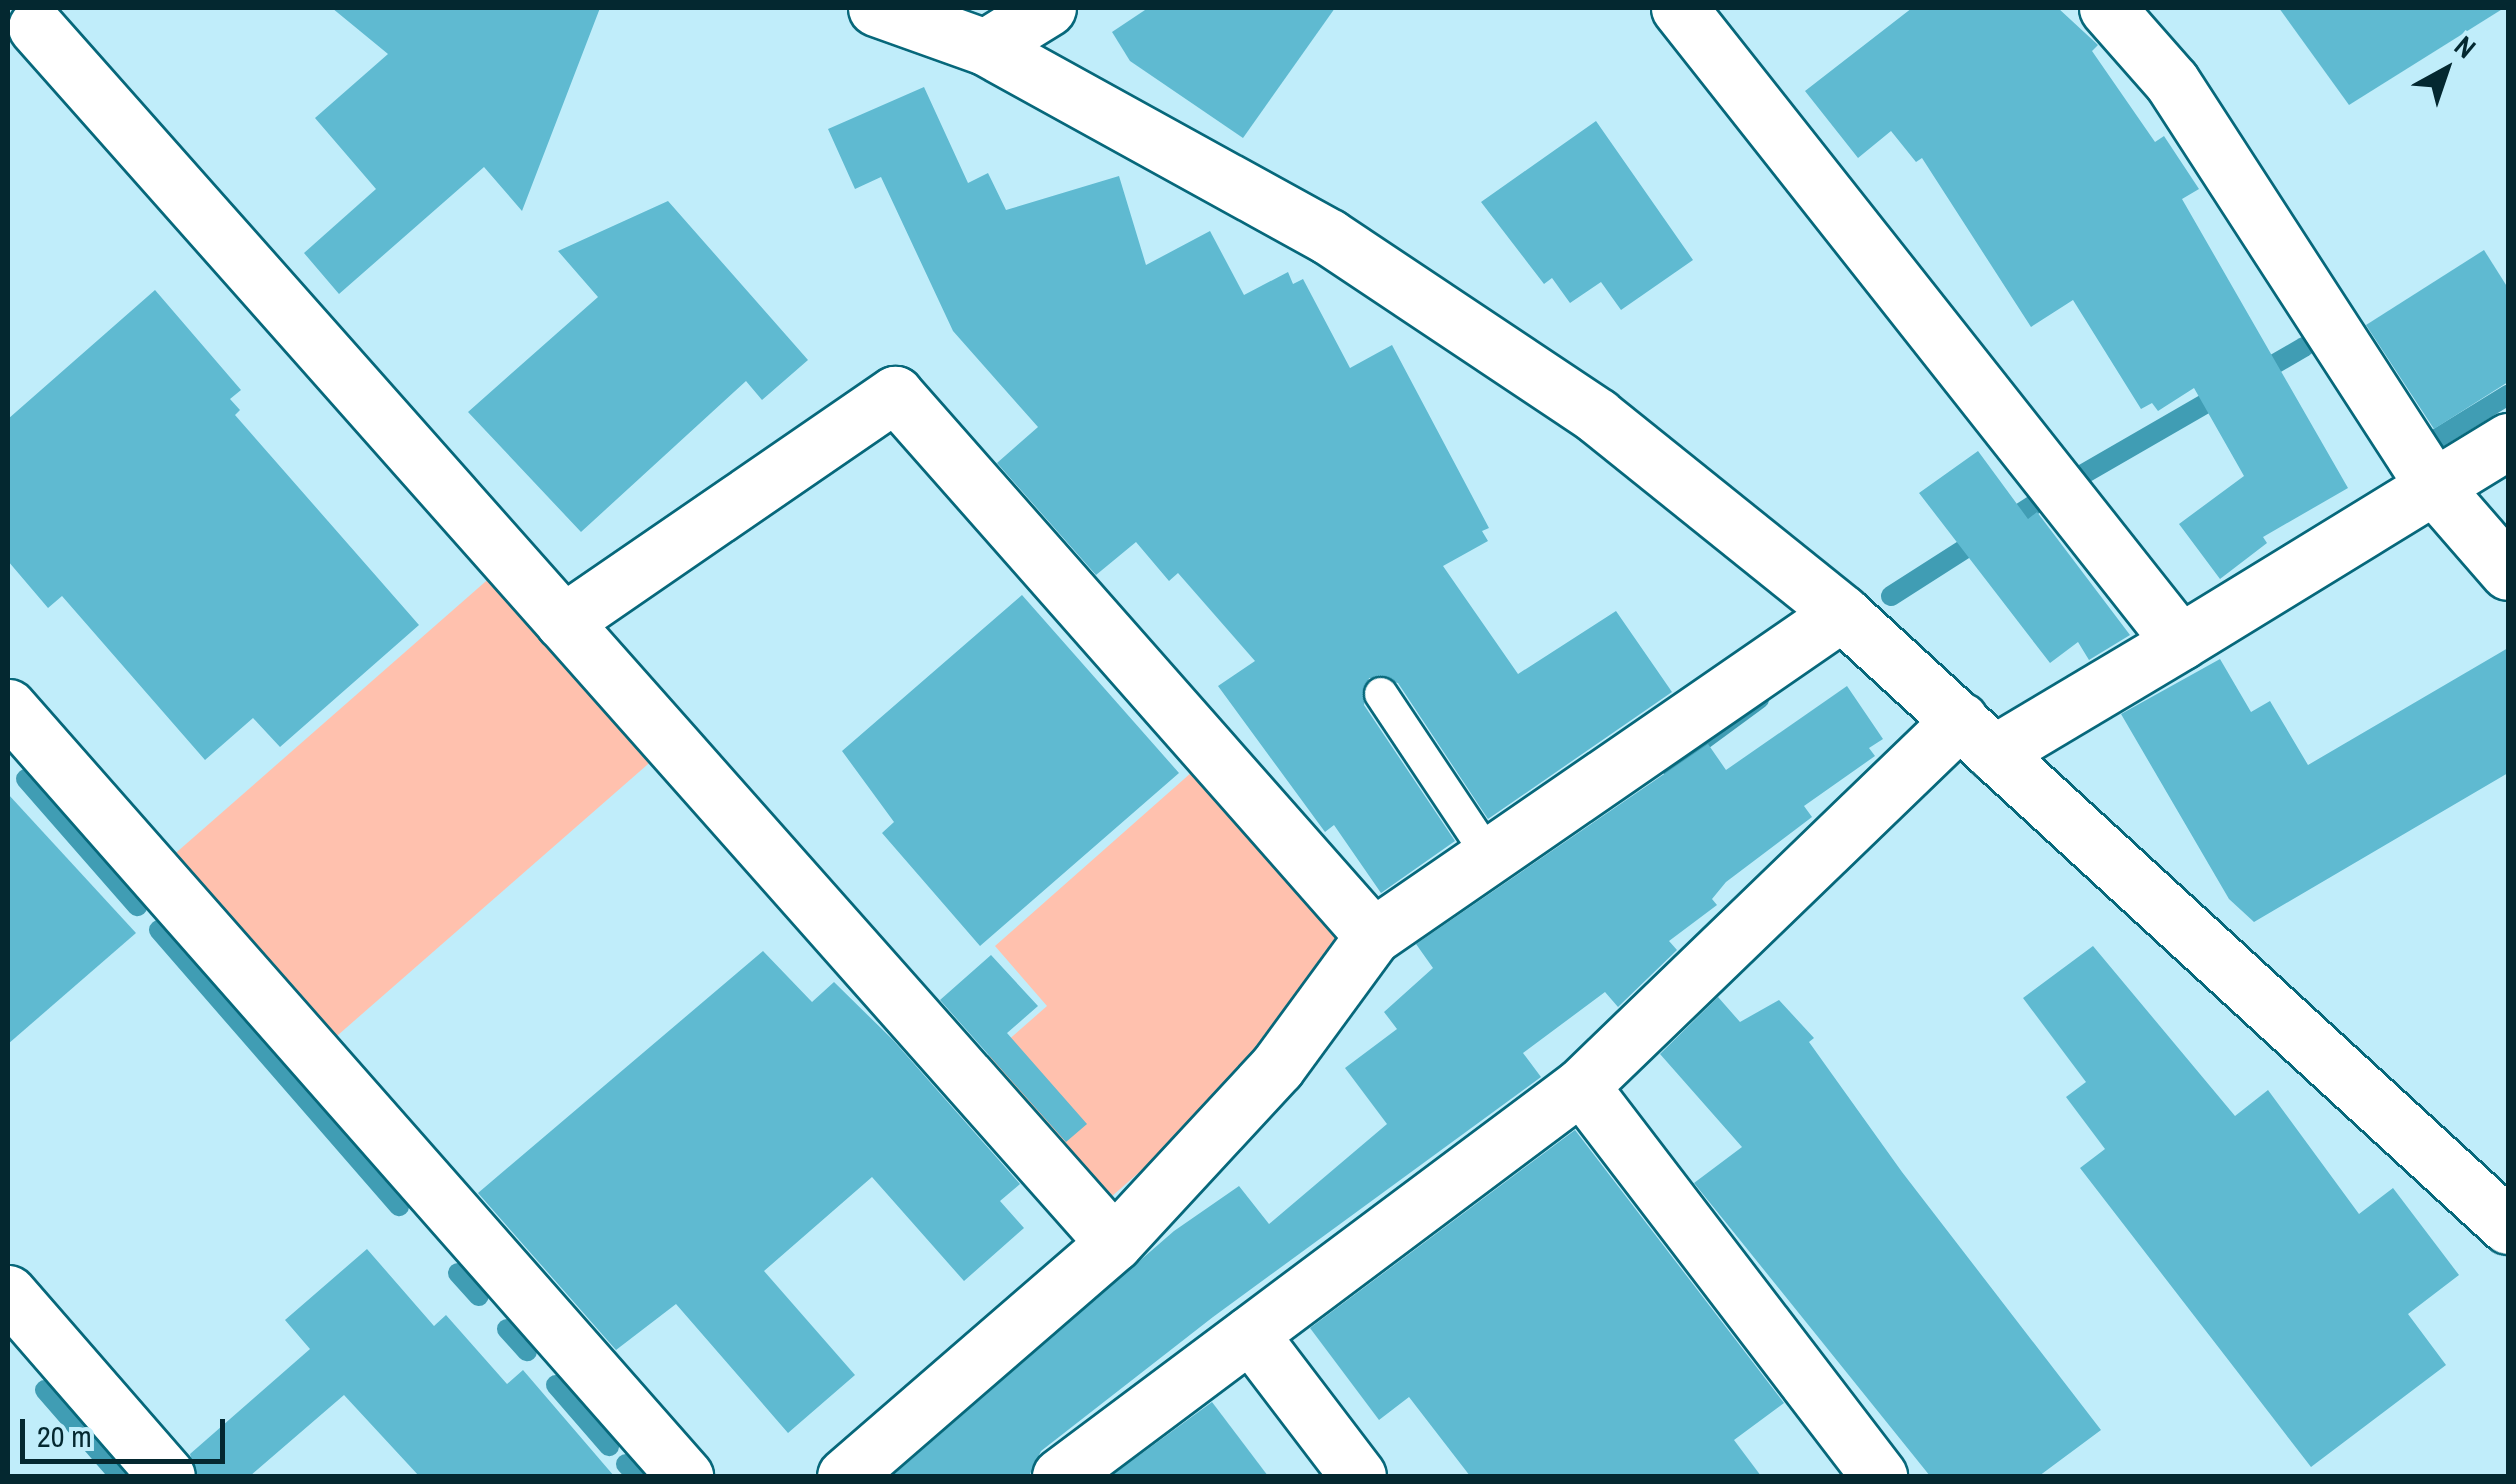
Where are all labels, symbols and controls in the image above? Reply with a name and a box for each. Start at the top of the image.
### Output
north arrow [2396,20,2496,120]
text: N [2447,27,2484,67]
scale bar [25,1399,230,1461]
text: 20 m [37,1416,92,1456]

